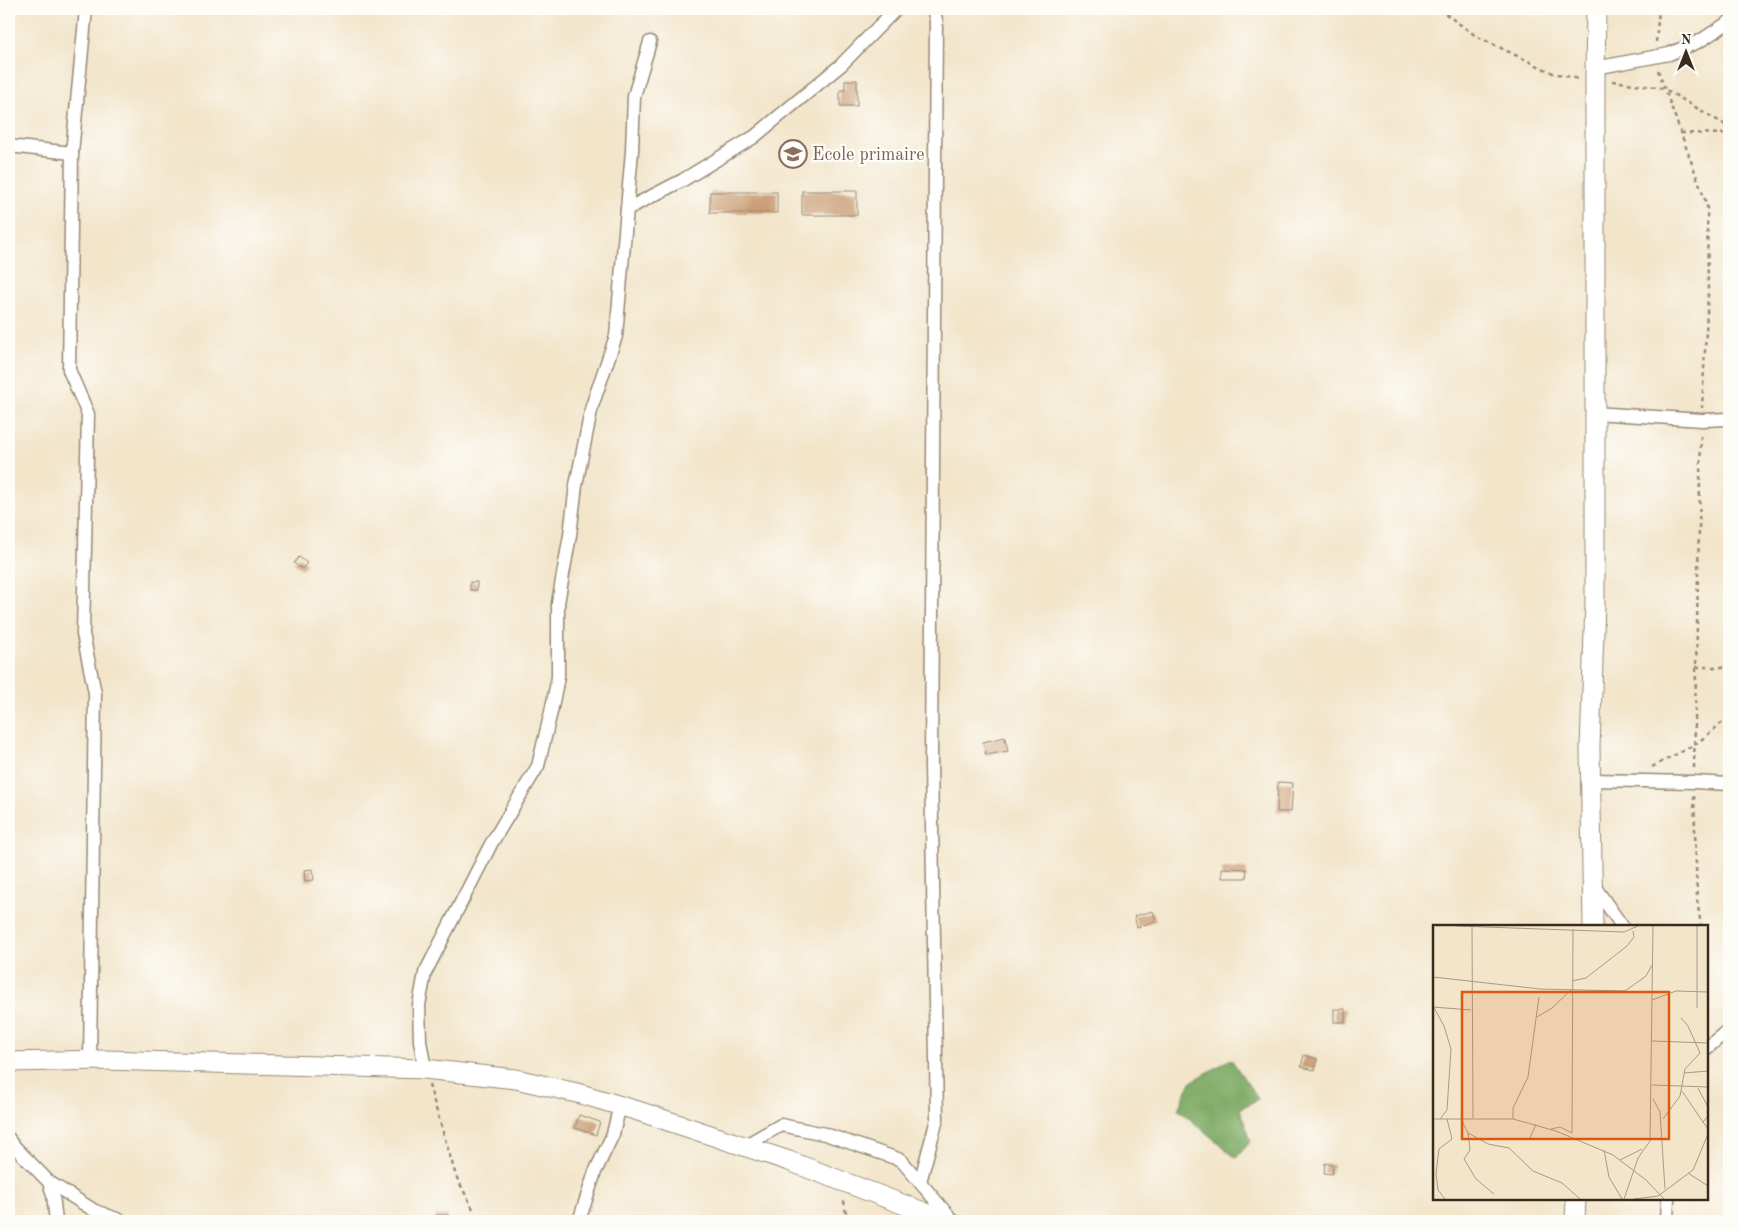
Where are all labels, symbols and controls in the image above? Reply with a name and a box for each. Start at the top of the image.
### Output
north arrow [1660,28,1710,78]
text: N [1681,33,1692,47]
school or university icon: Ecole primaire [778,139,808,169]
place label: Ecole primaire [812,146,925,164]
inset map [1433,925,1708,1200]

